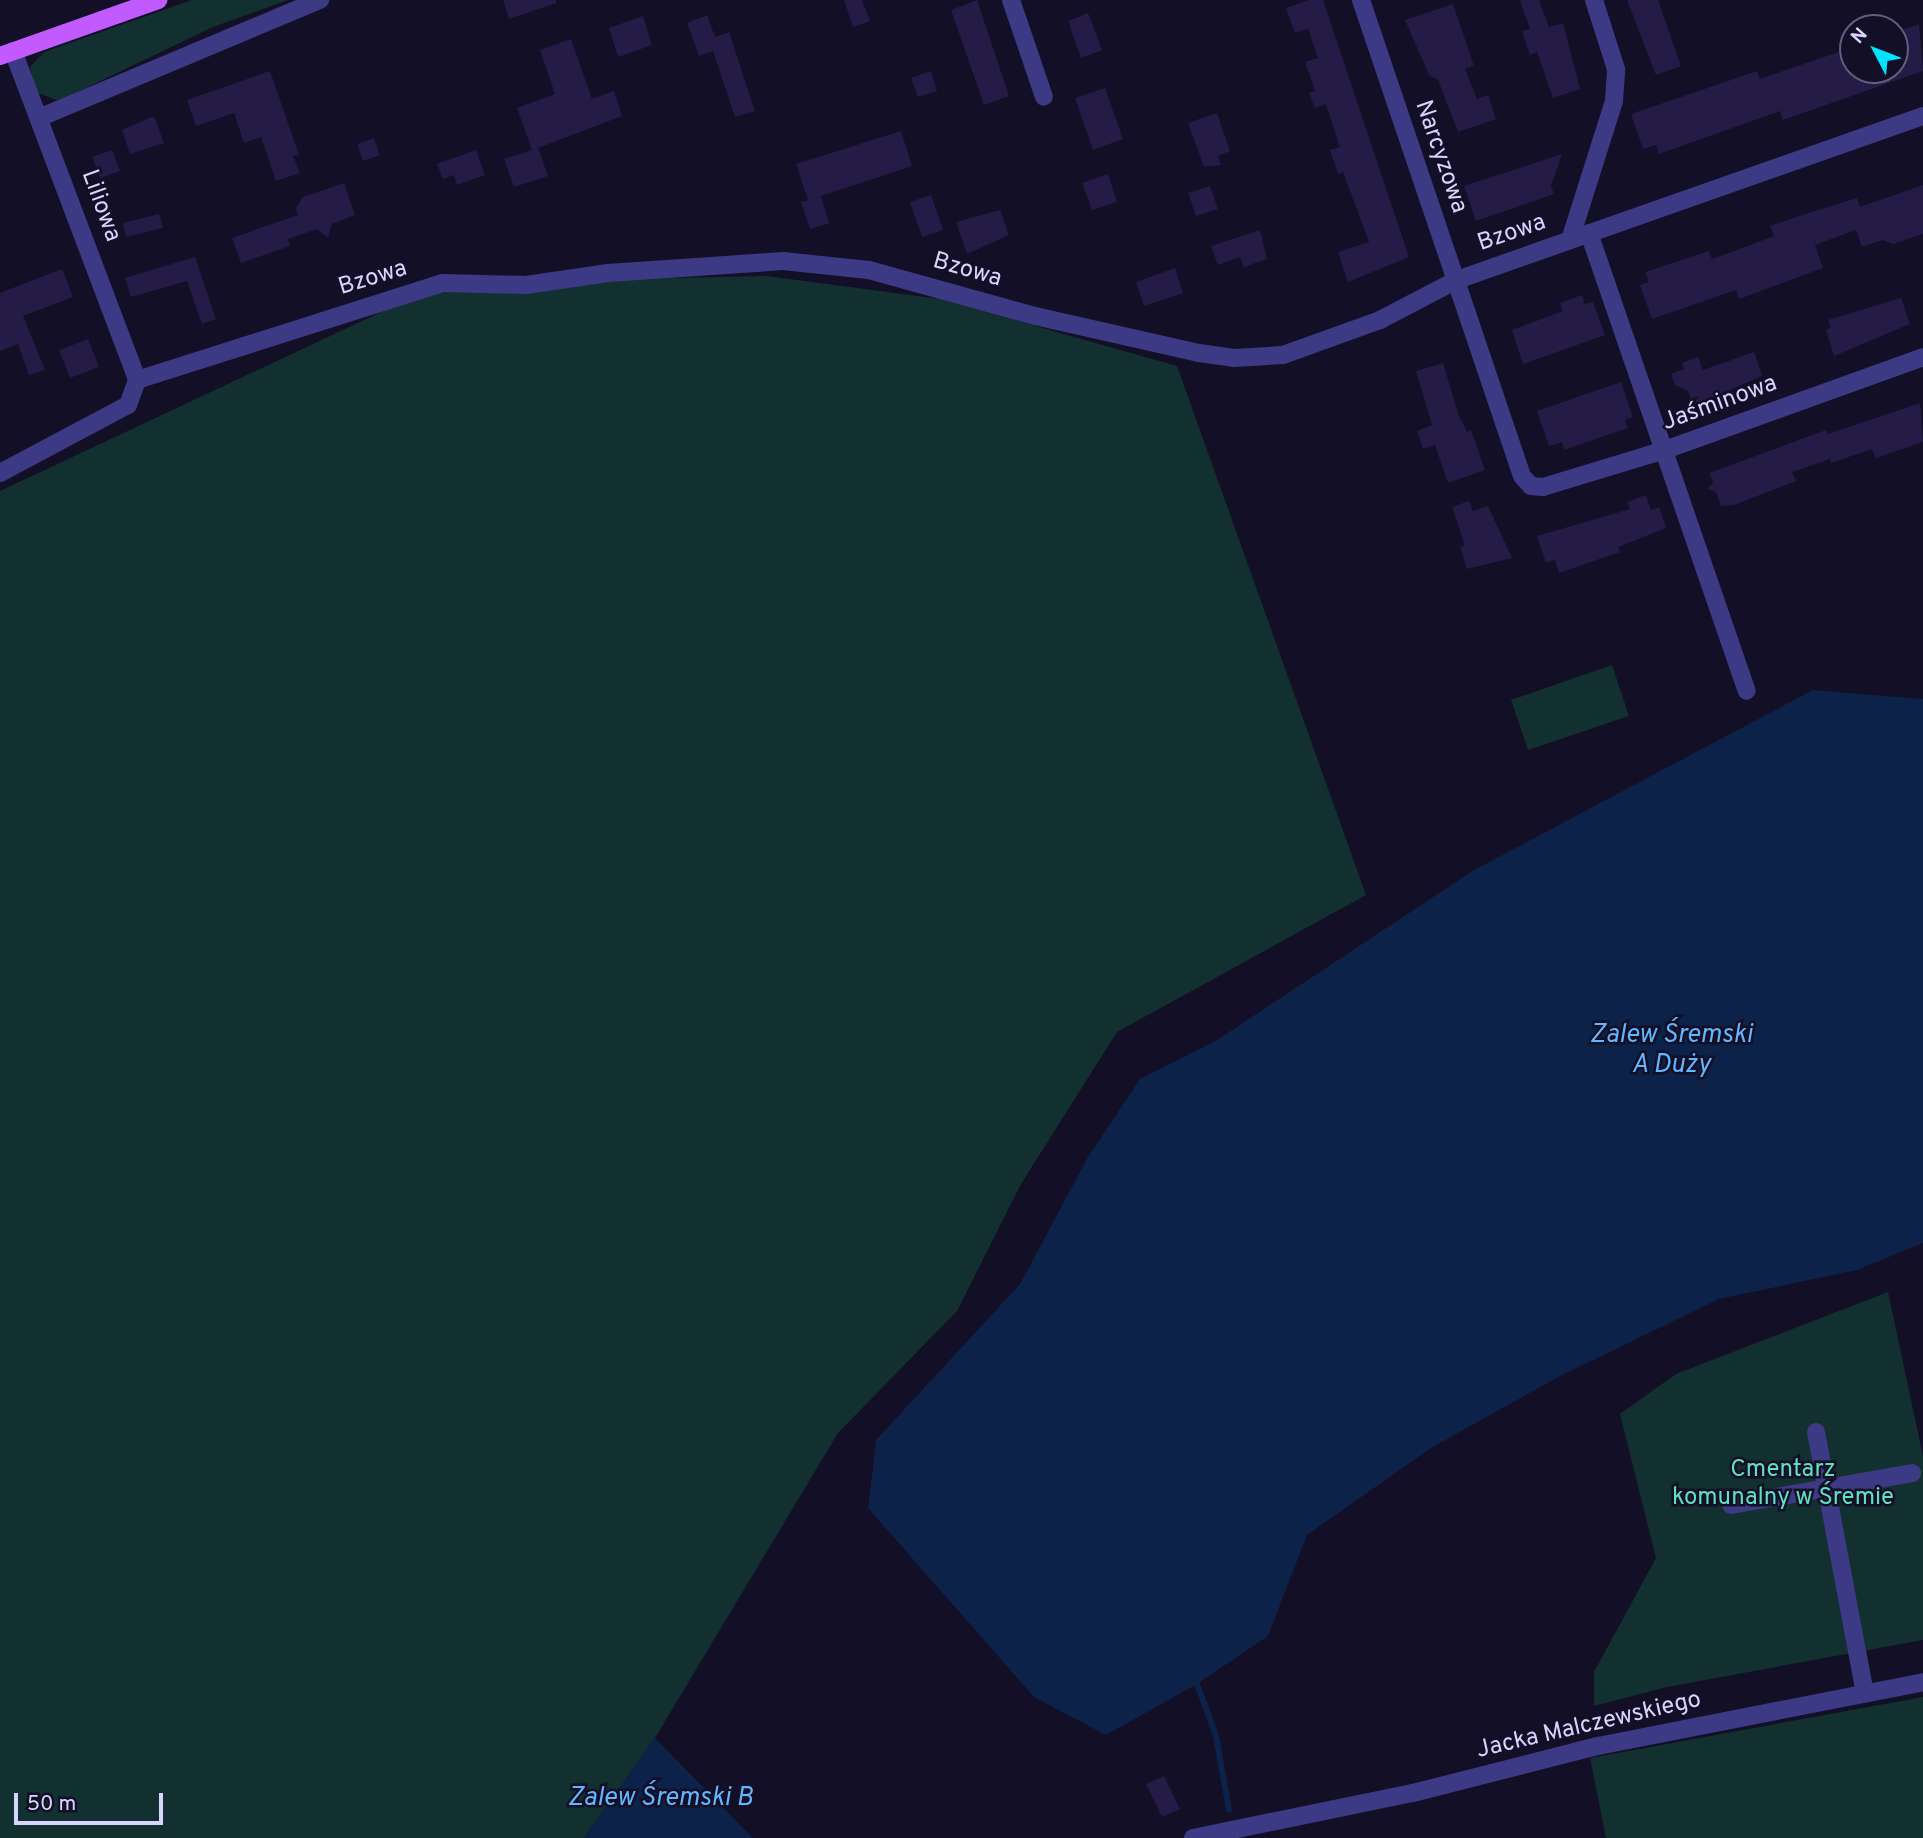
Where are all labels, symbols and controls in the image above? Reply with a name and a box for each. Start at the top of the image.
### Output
north arrow [1839,14,1909,84]
text: N [1846,23,1873,49]
street label: Narcyzowa [1407,97,1473,217]
street label: Liliowa [74,166,126,246]
street label: Bzowa [1474,209,1550,259]
street label: Bzowa [929,247,1005,295]
street label: Bzowa [335,255,411,303]
street label: Jaśminowa [1659,370,1781,438]
water label: Zalew Śremski A Duży [1590,1020,1752,1082]
park label: Cmentarz komunalny w Śremie [1672,1457,1894,1513]
street label: Jacka Malczewskiego [1474,1686,1704,1766]
scale bar [18,1778,166,1822]
water label: Zalew Śremski B [567,1783,753,1815]
text: 50 m [27,1791,76,1818]

